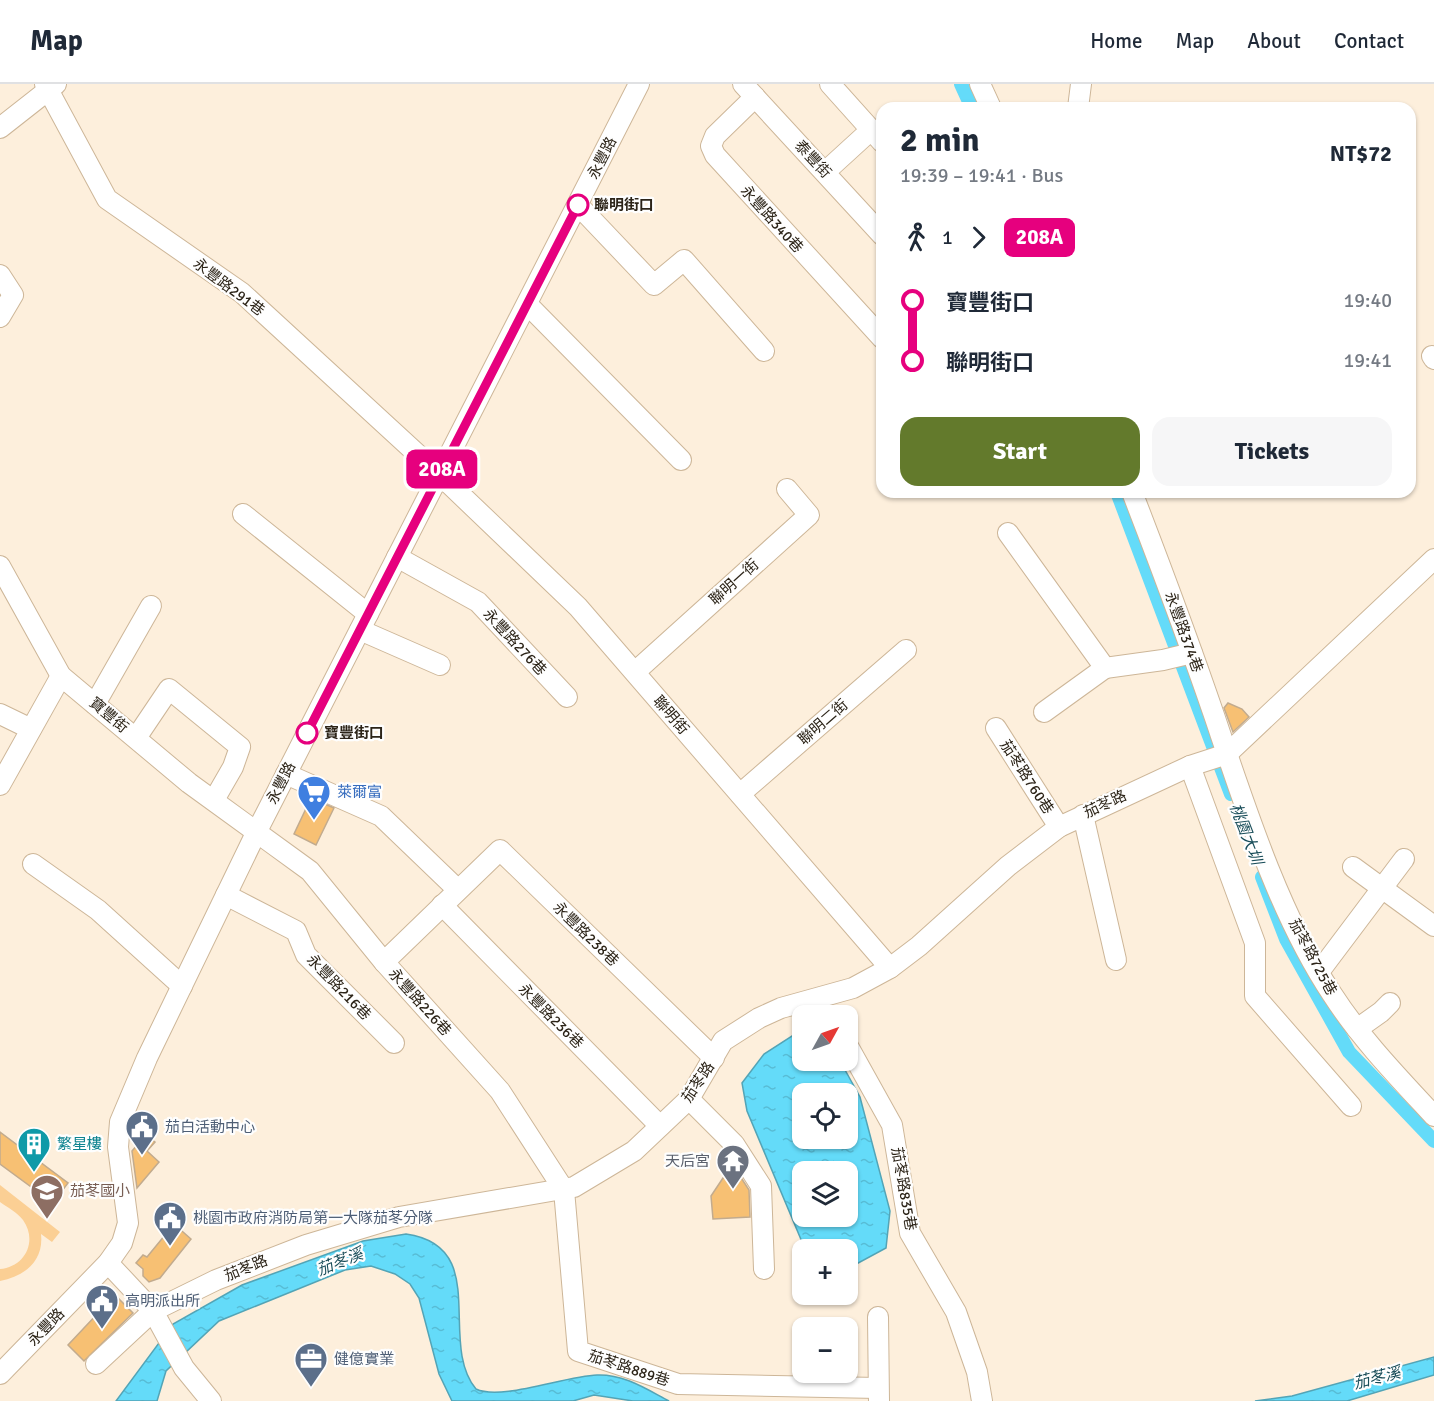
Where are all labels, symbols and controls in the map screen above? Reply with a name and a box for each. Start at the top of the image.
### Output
text: Map [30,24,83,58]
text: Home [1090,28,1143,54]
text: Map [1176,28,1214,54]
text: About [1247,28,1301,54]
text: Contact [1334,28,1404,54]
text: 2 min [900,120,980,161]
street label: 永豐路 [584,134,620,182]
street label: 泰豐街 [791,136,835,182]
text: NT$72 [1330,140,1392,167]
text: 19:39 – 19:41 · Bus [900,163,1063,188]
street label: 永豐路340巷 [737,182,807,256]
marker: 聯明街口 [567,194,589,216]
place label: 聯明街口 [594,196,654,214]
icon: walk [900,221,933,254]
icon: forward [962,221,995,254]
text: 208A [1016,224,1063,250]
text: 1 [942,225,953,250]
street label: 永豐路291巷 [190,254,268,320]
text: 19:40 [1343,288,1392,313]
text: 寶豐街口 [946,289,1034,316]
text: 19:41 [1343,348,1392,373]
text: 聯明街口 [946,349,1034,376]
button: Start [900,417,1140,486]
button: Tickets [1152,417,1392,486]
line badge: 208A [400,450,484,488]
text: 208A [418,456,466,482]
street label: 聯明一街 [706,555,762,609]
street label: 永豐路374巷 [1161,589,1207,675]
street label: 永豐路276巷 [480,605,550,679]
street label: 聯明街 [649,692,693,738]
street label: 寶豐街 [86,694,132,736]
street label: 聯明二街 [794,696,852,748]
marker: 寶豐街口 [296,722,318,744]
place label: 寶豐街口 [324,724,384,742]
street label: 茄苳路760巷 [996,737,1058,817]
street label: 永豐路 [263,759,299,807]
supermarket icon: 萊爾富 [296,774,332,821]
place label: 萊爾富 [337,783,382,801]
street label: 茄苳路 [1081,786,1129,822]
water label: 桃園大圳 [1225,801,1268,869]
street label: 永豐路238巷 [549,898,623,970]
street label: 茄苳路725巷 [1285,916,1341,998]
street label: 永豐路216巷 [303,950,375,1024]
street label: 永豐路226巷 [385,965,455,1039]
street label: 永豐路236巷 [515,980,587,1052]
north arrow [792,1005,858,1071]
map controls [792,1005,858,1383]
street label: 茄苳路 [678,1058,718,1106]
button: locate [792,1083,858,1149]
public building icon: 茄白活動中心 [124,1109,160,1156]
place label: 茄白活動中心 [165,1118,255,1136]
building icon: 繁星樓 [16,1126,52,1173]
place label: 繁星樓 [57,1135,102,1153]
temple icon: 天后宮 [715,1143,751,1190]
street label: 茄苳路835巷 [888,1146,920,1232]
place label: 天后宮 [665,1152,710,1170]
button: layers [792,1161,858,1227]
school or university icon: 茄苳國小 [29,1173,65,1220]
place label: 茄苳國小 [70,1182,130,1200]
public building icon: 桃園市政府消防局第一大隊茄苳分隊 [152,1200,188,1247]
place label: 桃園市政府消防局第一大隊茄苳分隊 [193,1209,433,1227]
button: + [792,1239,858,1305]
water label: 茄苳溪 [314,1243,368,1280]
street label: 茄苳路 [222,1251,270,1285]
public building icon: 高明派出所 [84,1283,120,1330]
place label: 高明派出所 [125,1292,200,1310]
street label: 永豐路 [24,1305,68,1349]
button: − [792,1317,858,1383]
office icon: 健億實業 [293,1341,329,1388]
street label: 茄苳路889巷 [586,1346,672,1390]
place label: 健億實業 [334,1350,394,1368]
water label: 茄苳溪 [1351,1362,1405,1394]

